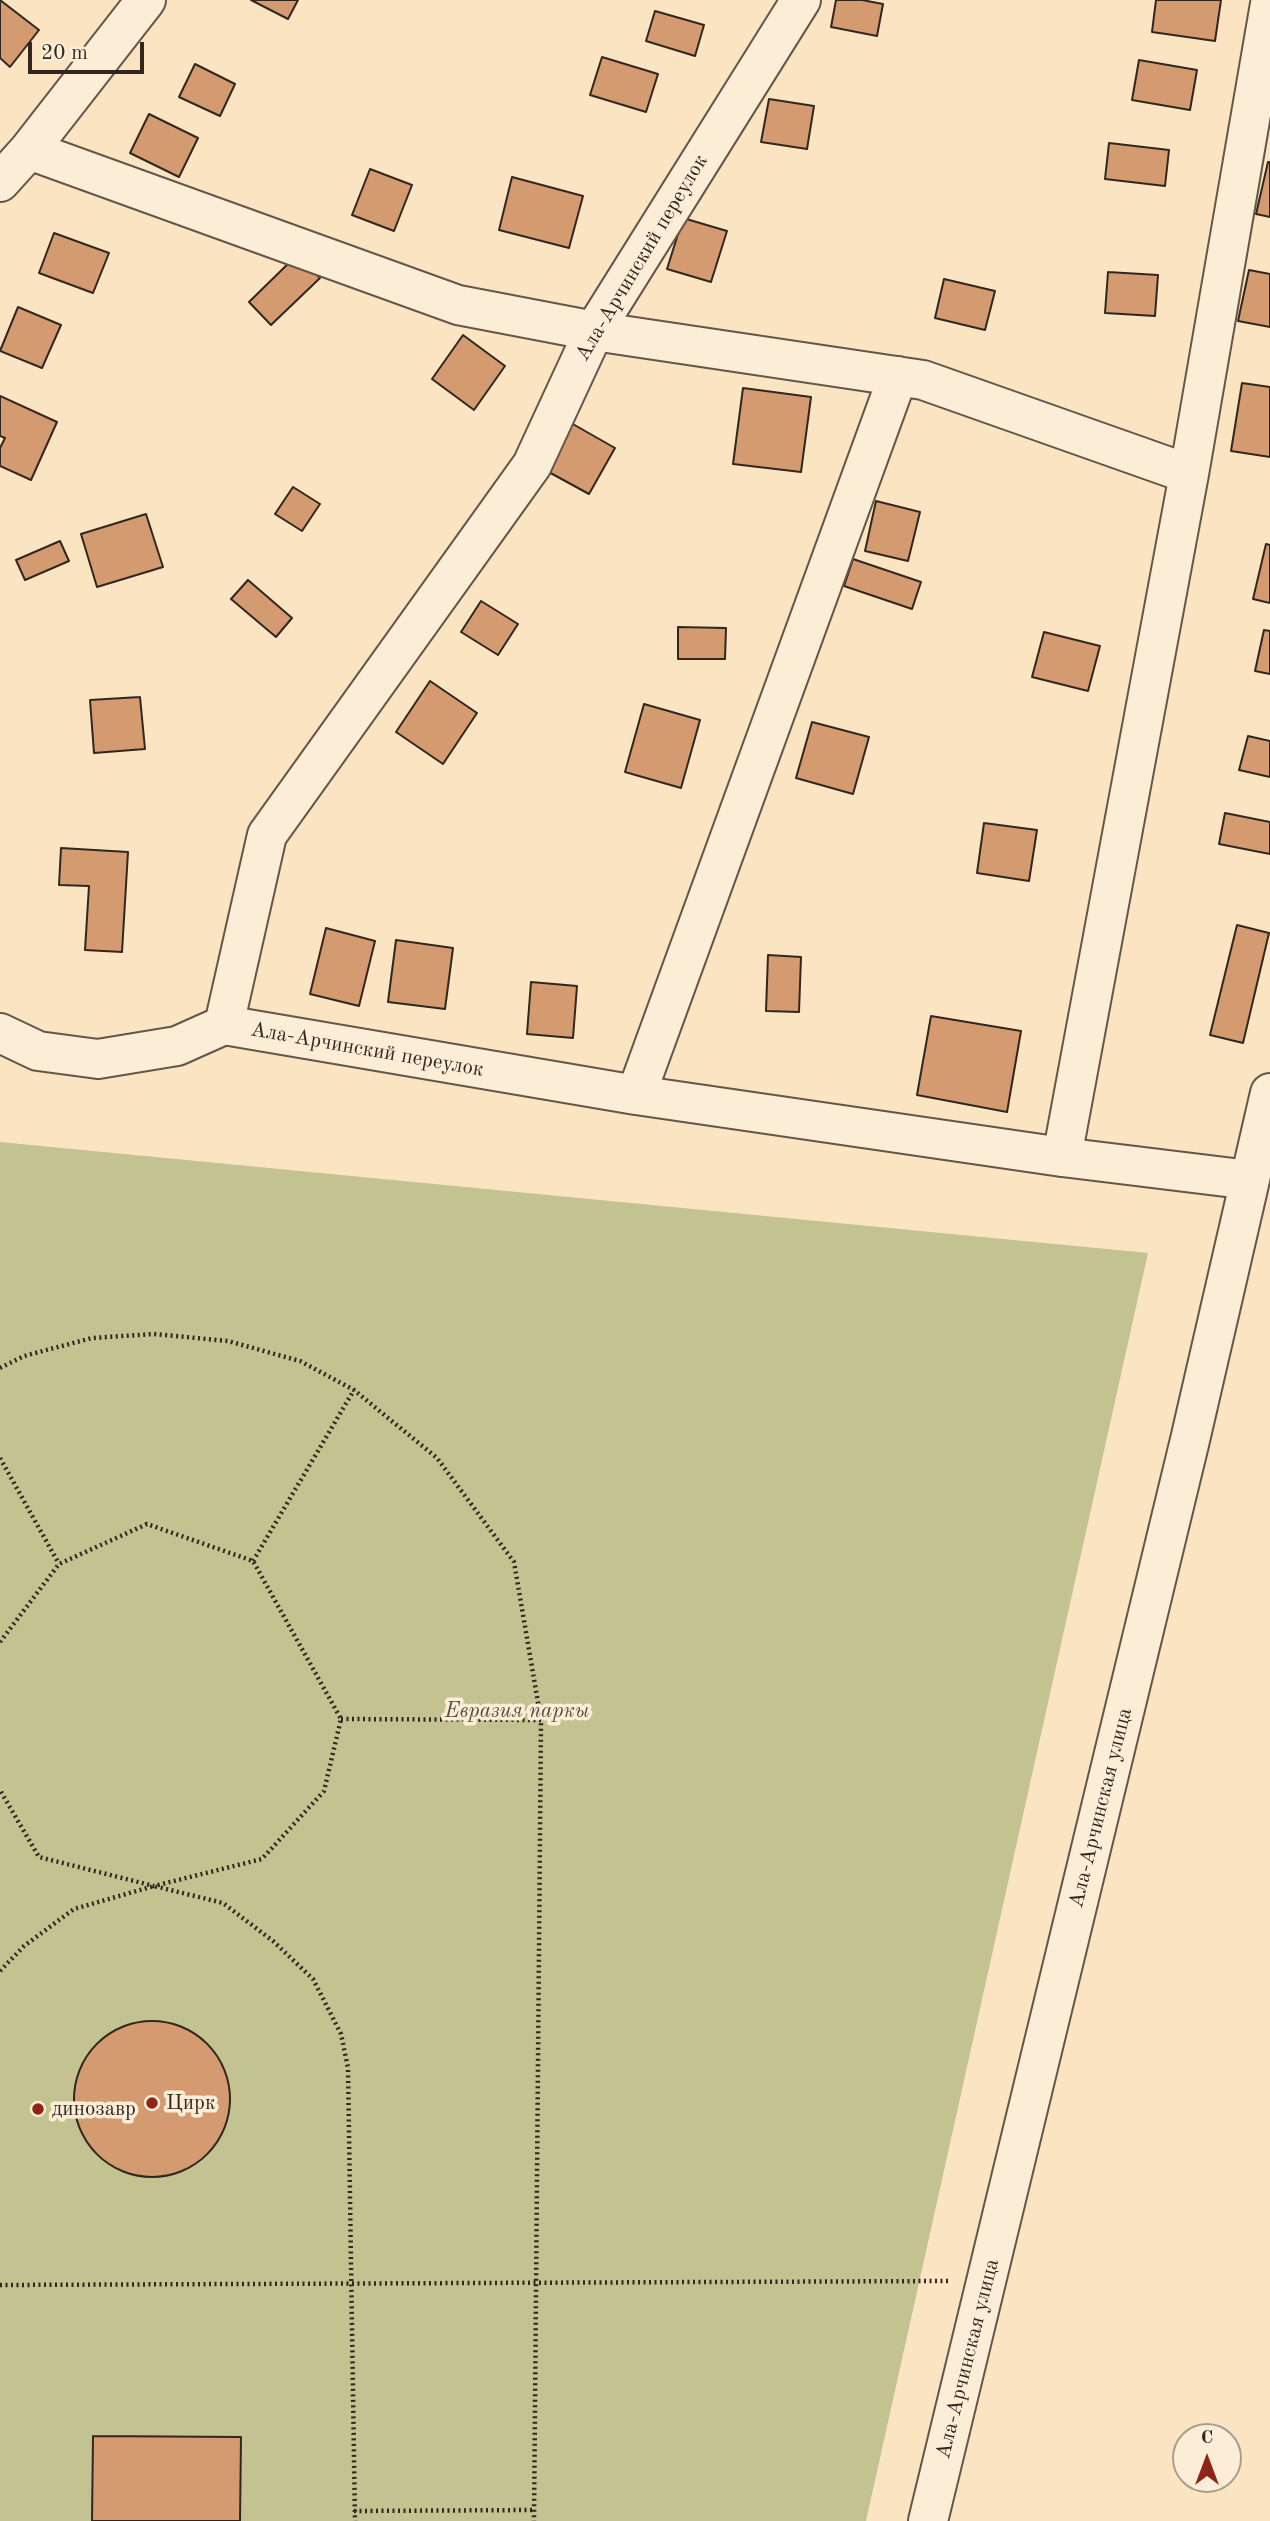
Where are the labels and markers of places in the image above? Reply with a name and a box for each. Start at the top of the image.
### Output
place label: Цирк [166,2090,216,2116]
marker: Цирк [144,2095,160,2111]
place label: динозавр [52,2096,136,2122]
marker: динозавр [30,2101,46,2117]

